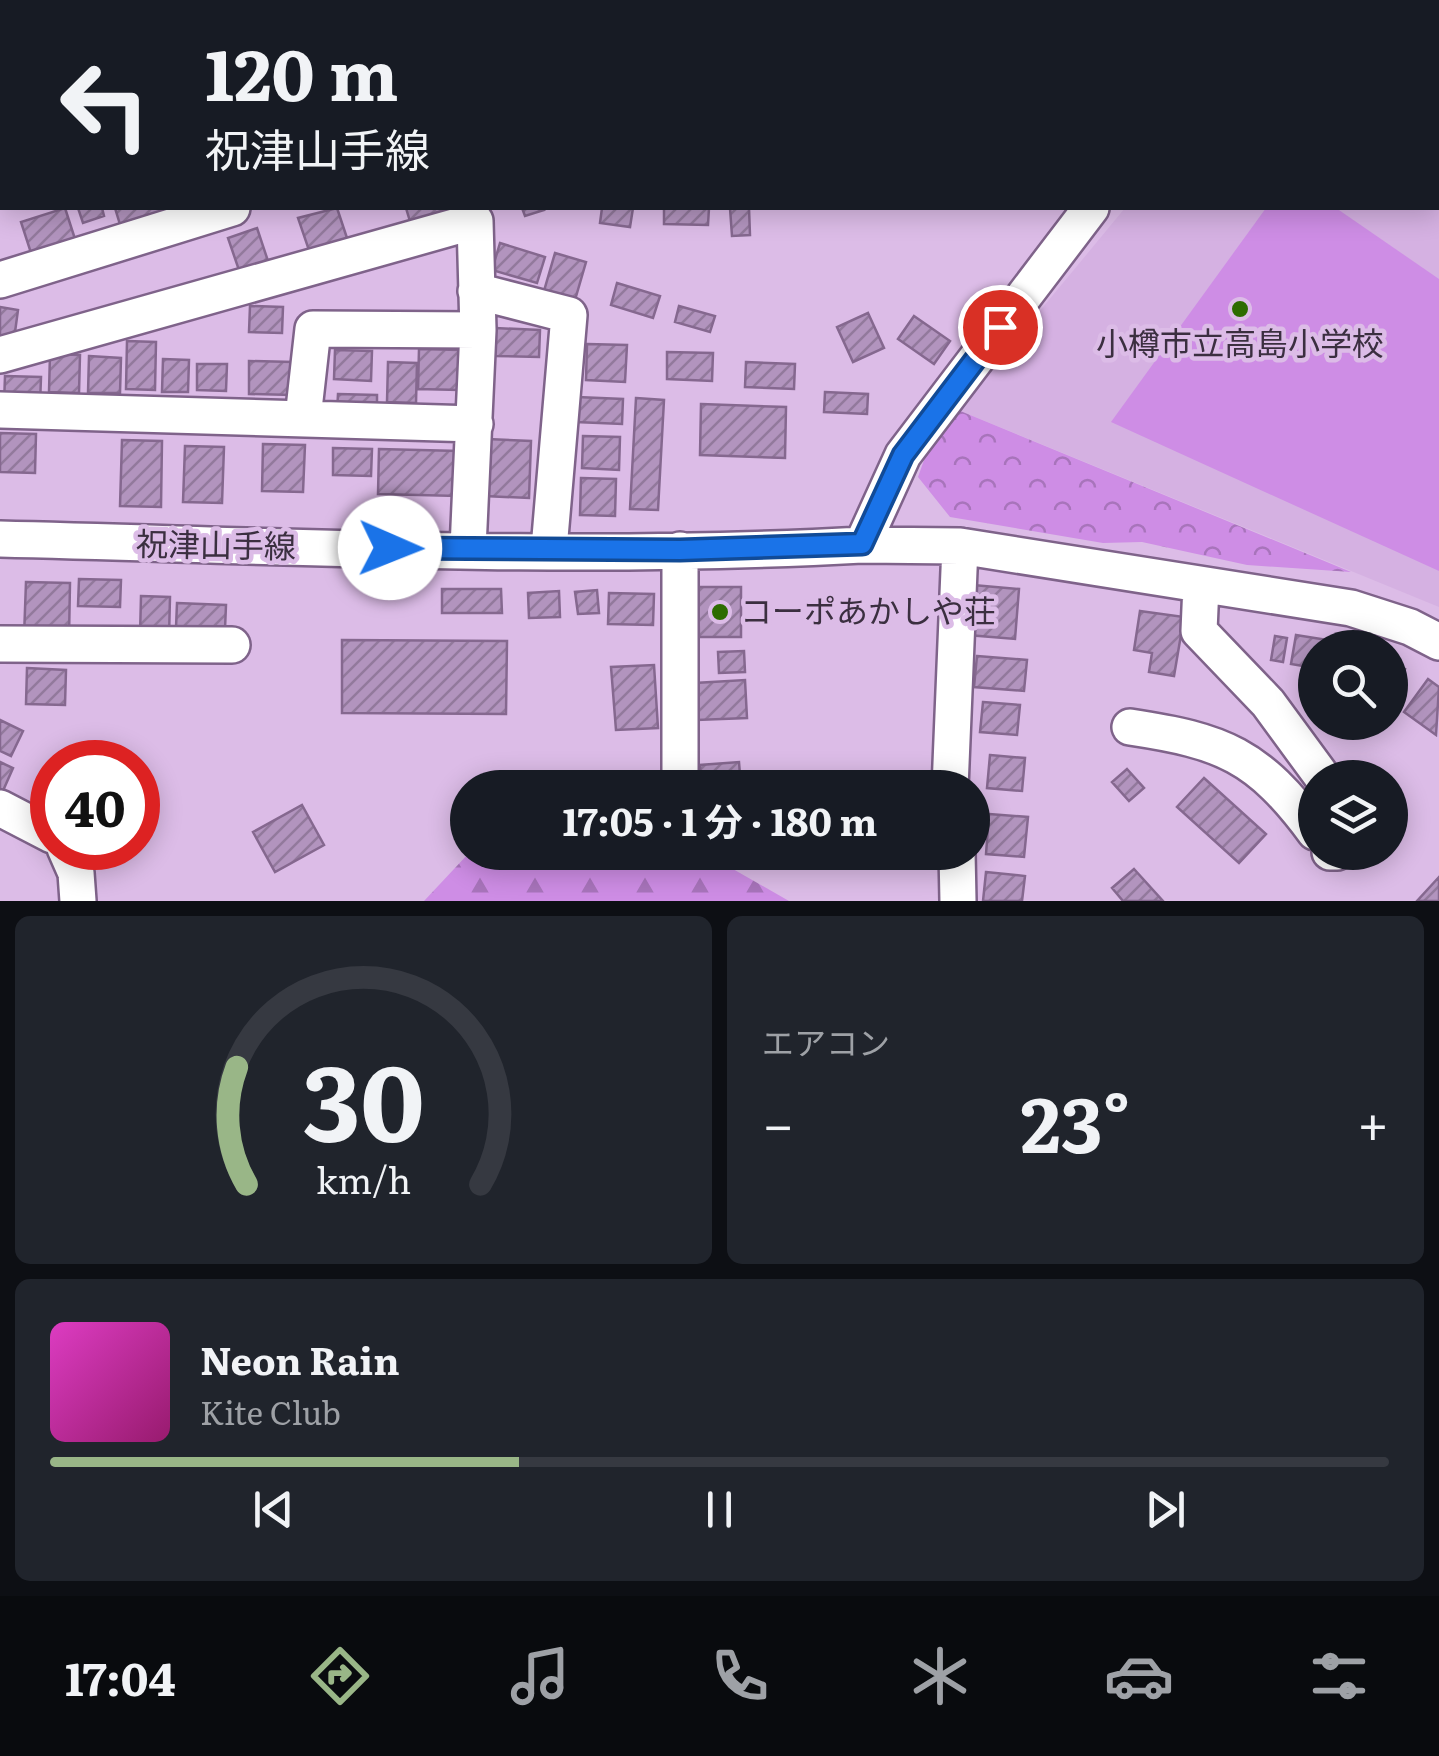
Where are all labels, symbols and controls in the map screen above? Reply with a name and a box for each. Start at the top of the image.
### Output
text: 120 m [205,19,398,123]
icon: left [40,40,170,170]
text: 祝津山手線 [205,114,430,181]
pin [958,285,1043,370]
marker: 小樽市立高島小学校 [1229,298,1251,320]
icon: arrive [973,300,1028,355]
place label: 小樽市立高島小学校 [1096,317,1384,365]
position arrow [338,496,442,600]
street label: 祝津山手線 [136,518,296,568]
place label: コーポあかしや荘 [740,585,996,633]
marker: コーポあかしや荘 [709,601,731,623]
map controls [1298,630,1408,870]
button: search [1298,630,1408,740]
speed limit sign: 40 [30,740,160,870]
button: layers [1298,760,1408,870]
text: 17:05 · 1 分 · 180 m [563,791,877,848]
text: エアコン [762,1017,890,1065]
text: 30 [302,1020,425,1174]
text: 23° [1020,1065,1131,1176]
text: − [762,1080,794,1162]
text: + [1357,1080,1389,1162]
text: km/h [316,1152,411,1205]
text: Neon Rain [200,1330,400,1387]
text: Kite Club [200,1387,341,1435]
icon: previous [246,1482,301,1537]
icon: pause [692,1482,747,1537]
icon: next [1138,1482,1193,1537]
icon: directions [305,1641,375,1711]
icon: music [505,1641,575,1711]
icon: phone [705,1641,775,1711]
icon: climate [905,1641,975,1711]
icon: car [1104,1641,1174,1711]
icon: filters [1304,1641,1374,1711]
text: 17:04 [65,1643,176,1710]

